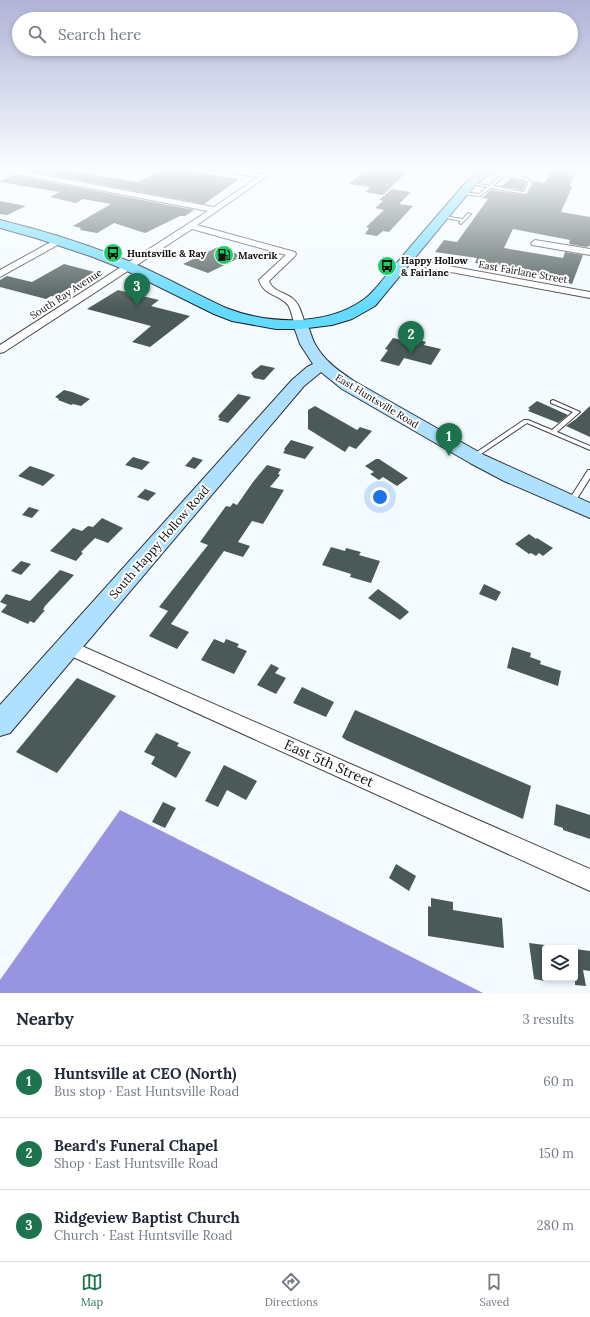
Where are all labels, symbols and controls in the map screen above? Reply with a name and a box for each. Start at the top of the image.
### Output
search box [12,12,578,56]
icon: search [26,23,48,45]
text: Search here [58,25,141,44]
bus stop icon: Huntsville & Ray [102,242,124,264]
fuel station icon: Maverik [213,244,235,266]
place label: Huntsville & Ray [127,247,206,260]
place label: Maverik [238,249,277,262]
place label: Happy Hollow & Fairlane [401,254,469,279]
bus stop icon: Happy Hollow & Fairlane [376,255,398,277]
street label: East Fairlane Street [477,258,569,286]
street label: South Ray Avenue [28,266,105,322]
pin: 3 [124,273,150,306]
pin: 2 [398,321,424,354]
street label: East Huntsville Road [333,371,421,431]
pin: 1 [436,423,462,456]
street label: South Happy Hollow Road [106,482,212,602]
your location [370,487,390,507]
street label: East 5th Street [281,735,377,791]
map controls [542,945,578,981]
button: layers [542,945,578,981]
text: Nearby [16,1008,74,1030]
text: 3 results [522,1011,574,1028]
text: Huntsville at CEO (North) [54,1064,236,1083]
text: 1 [26,1073,32,1090]
text: 60 m [543,1073,574,1090]
text: Bus stop · East Huntsville Road [54,1083,239,1100]
text: Beard's Funeral Chapel [54,1136,218,1155]
text: 2 [26,1145,32,1162]
text: 150 m [539,1145,574,1162]
text: Shop · East Huntsville Road [54,1155,218,1172]
text: Ridgeview Baptist Church [54,1208,240,1227]
text: 3 [25,1217,33,1234]
text: 280 m [537,1217,574,1234]
text: Church · East Huntsville Road [54,1227,233,1244]
tab: Map [81,1271,103,1309]
tab: Directions [265,1271,318,1309]
tab: Saved [479,1271,509,1309]

